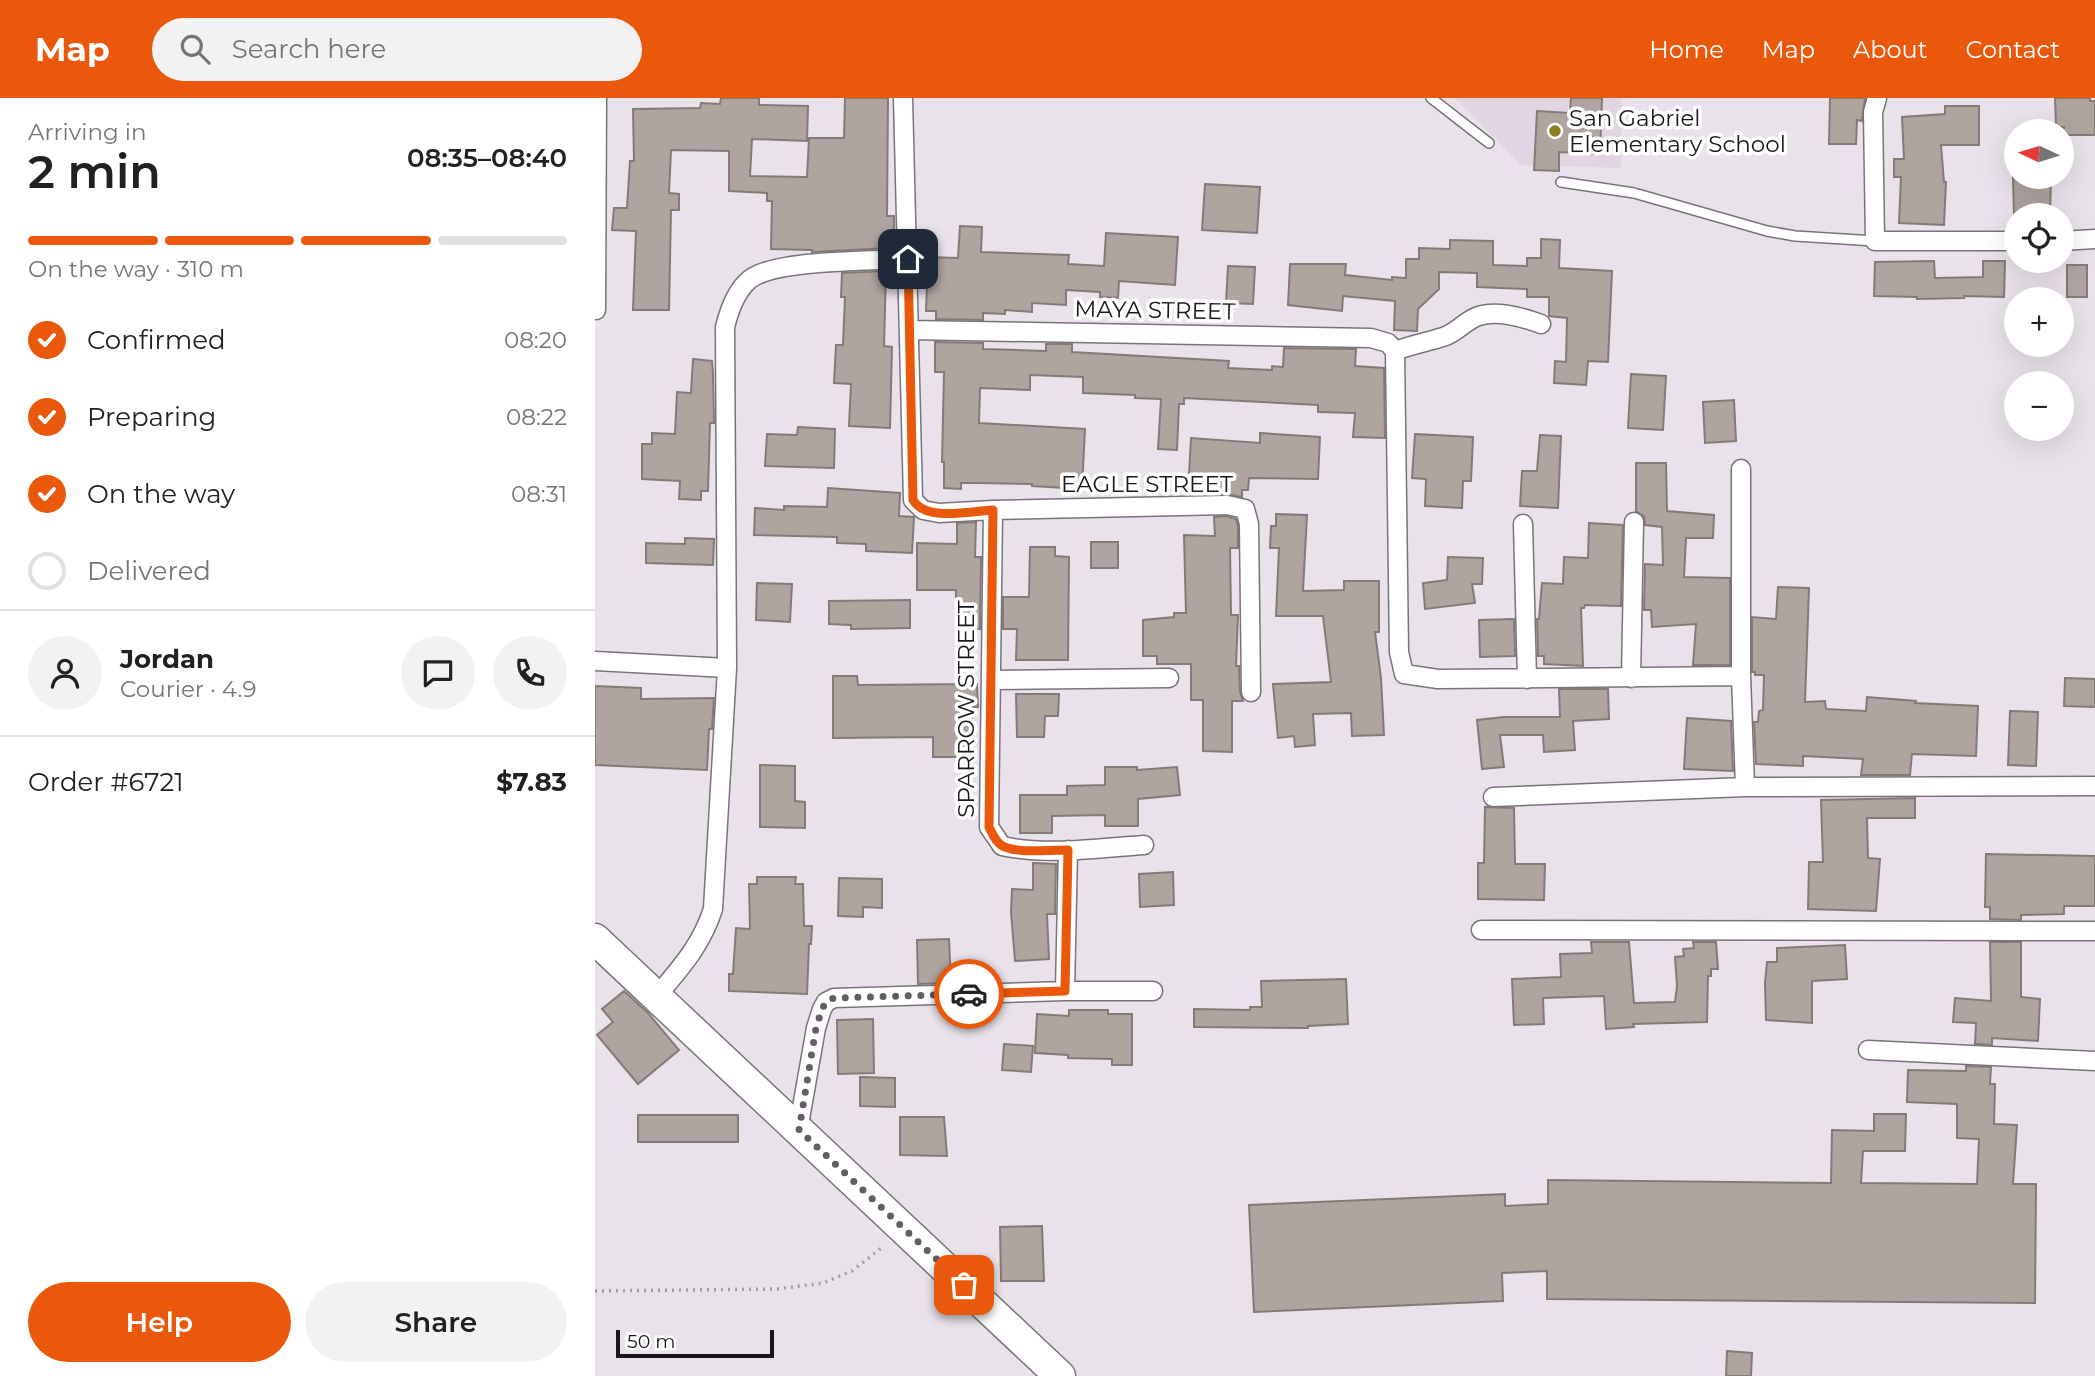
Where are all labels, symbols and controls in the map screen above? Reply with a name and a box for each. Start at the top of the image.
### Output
search box [152,18,642,81]
text: Map [35,29,110,69]
icon: search [176,30,214,68]
text: Search here [232,33,386,65]
text: Home [1649,35,1724,64]
text: Map [1762,35,1815,64]
text: About [1853,35,1927,64]
text: Contact [1965,35,2060,64]
place label: San Gabriel Elementary School [1569,104,1786,158]
text: Arriving in [28,118,147,146]
north arrow [2004,119,2074,189]
map controls [2004,119,2074,441]
marker: San Gabriel Elementary School [1547,123,1563,139]
text: 08:35–08:40 [407,142,567,174]
text: 2 min [28,143,161,200]
button: locate [2004,203,2074,273]
pin [878,229,938,289]
icon: home [889,240,927,278]
text: On the way · 310 m [28,255,244,283]
button: + [2004,287,2074,357]
street label: MAYA STREET [1074,295,1237,325]
icon: check [28,321,66,359]
text: Confirmed [87,324,226,356]
text: 08:20 [504,326,567,354]
button: − [2004,371,2074,441]
icon: check [28,398,66,436]
text: Preparing [87,401,216,433]
text: 08:22 [506,403,567,431]
street label: EAGLE STREET [1061,470,1234,498]
icon: check [28,475,66,513]
text: On the way [87,478,235,510]
text: 08:31 [511,480,567,508]
text: Delivered [87,555,211,587]
street label: SPARROW STREET [952,599,980,818]
button: person [28,636,102,710]
button: chat [401,636,475,710]
button: phone [493,636,567,710]
text: Jordan [120,643,214,675]
text: Courier · 4.9 [120,675,256,703]
text: Order #6721 [28,766,184,798]
text: $7.83 [496,766,567,798]
courier [934,959,1004,1029]
icon: car [950,975,988,1013]
pin [934,1255,994,1315]
icon: bag [945,1266,983,1304]
button: Help [28,1282,291,1362]
button: Share [305,1282,567,1362]
scale bar [616,1327,773,1359]
text: 50 m [627,1330,675,1353]

